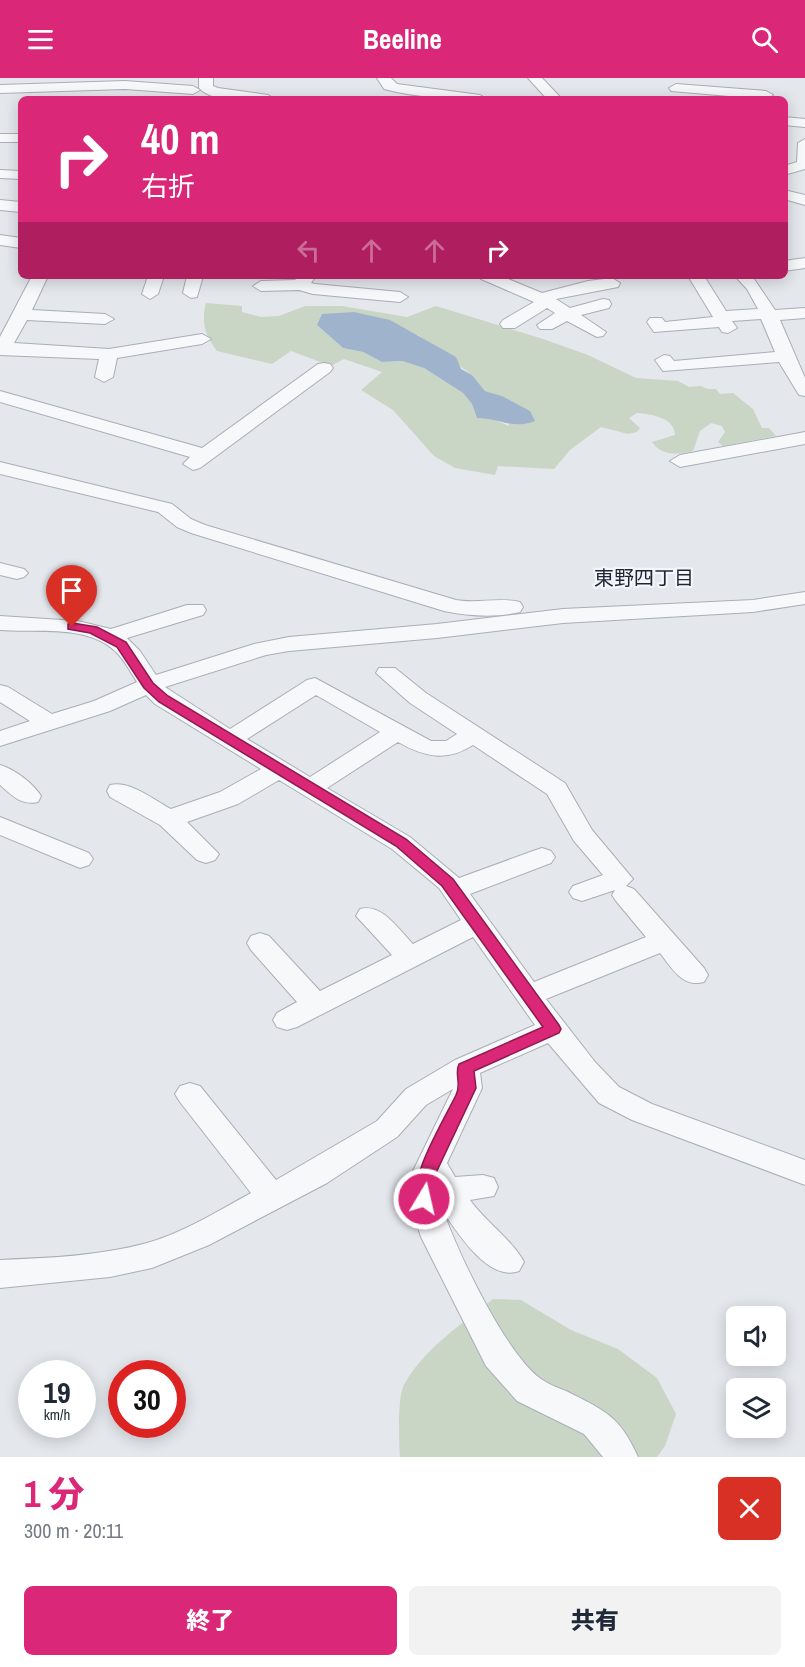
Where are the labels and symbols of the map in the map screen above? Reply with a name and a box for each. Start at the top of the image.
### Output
district label: 東野四丁目 [594,564,694,591]
pin [46,565,97,627]
position arrow [392,1167,456,1231]
speed limit sign: 30 [108,1360,186,1438]

